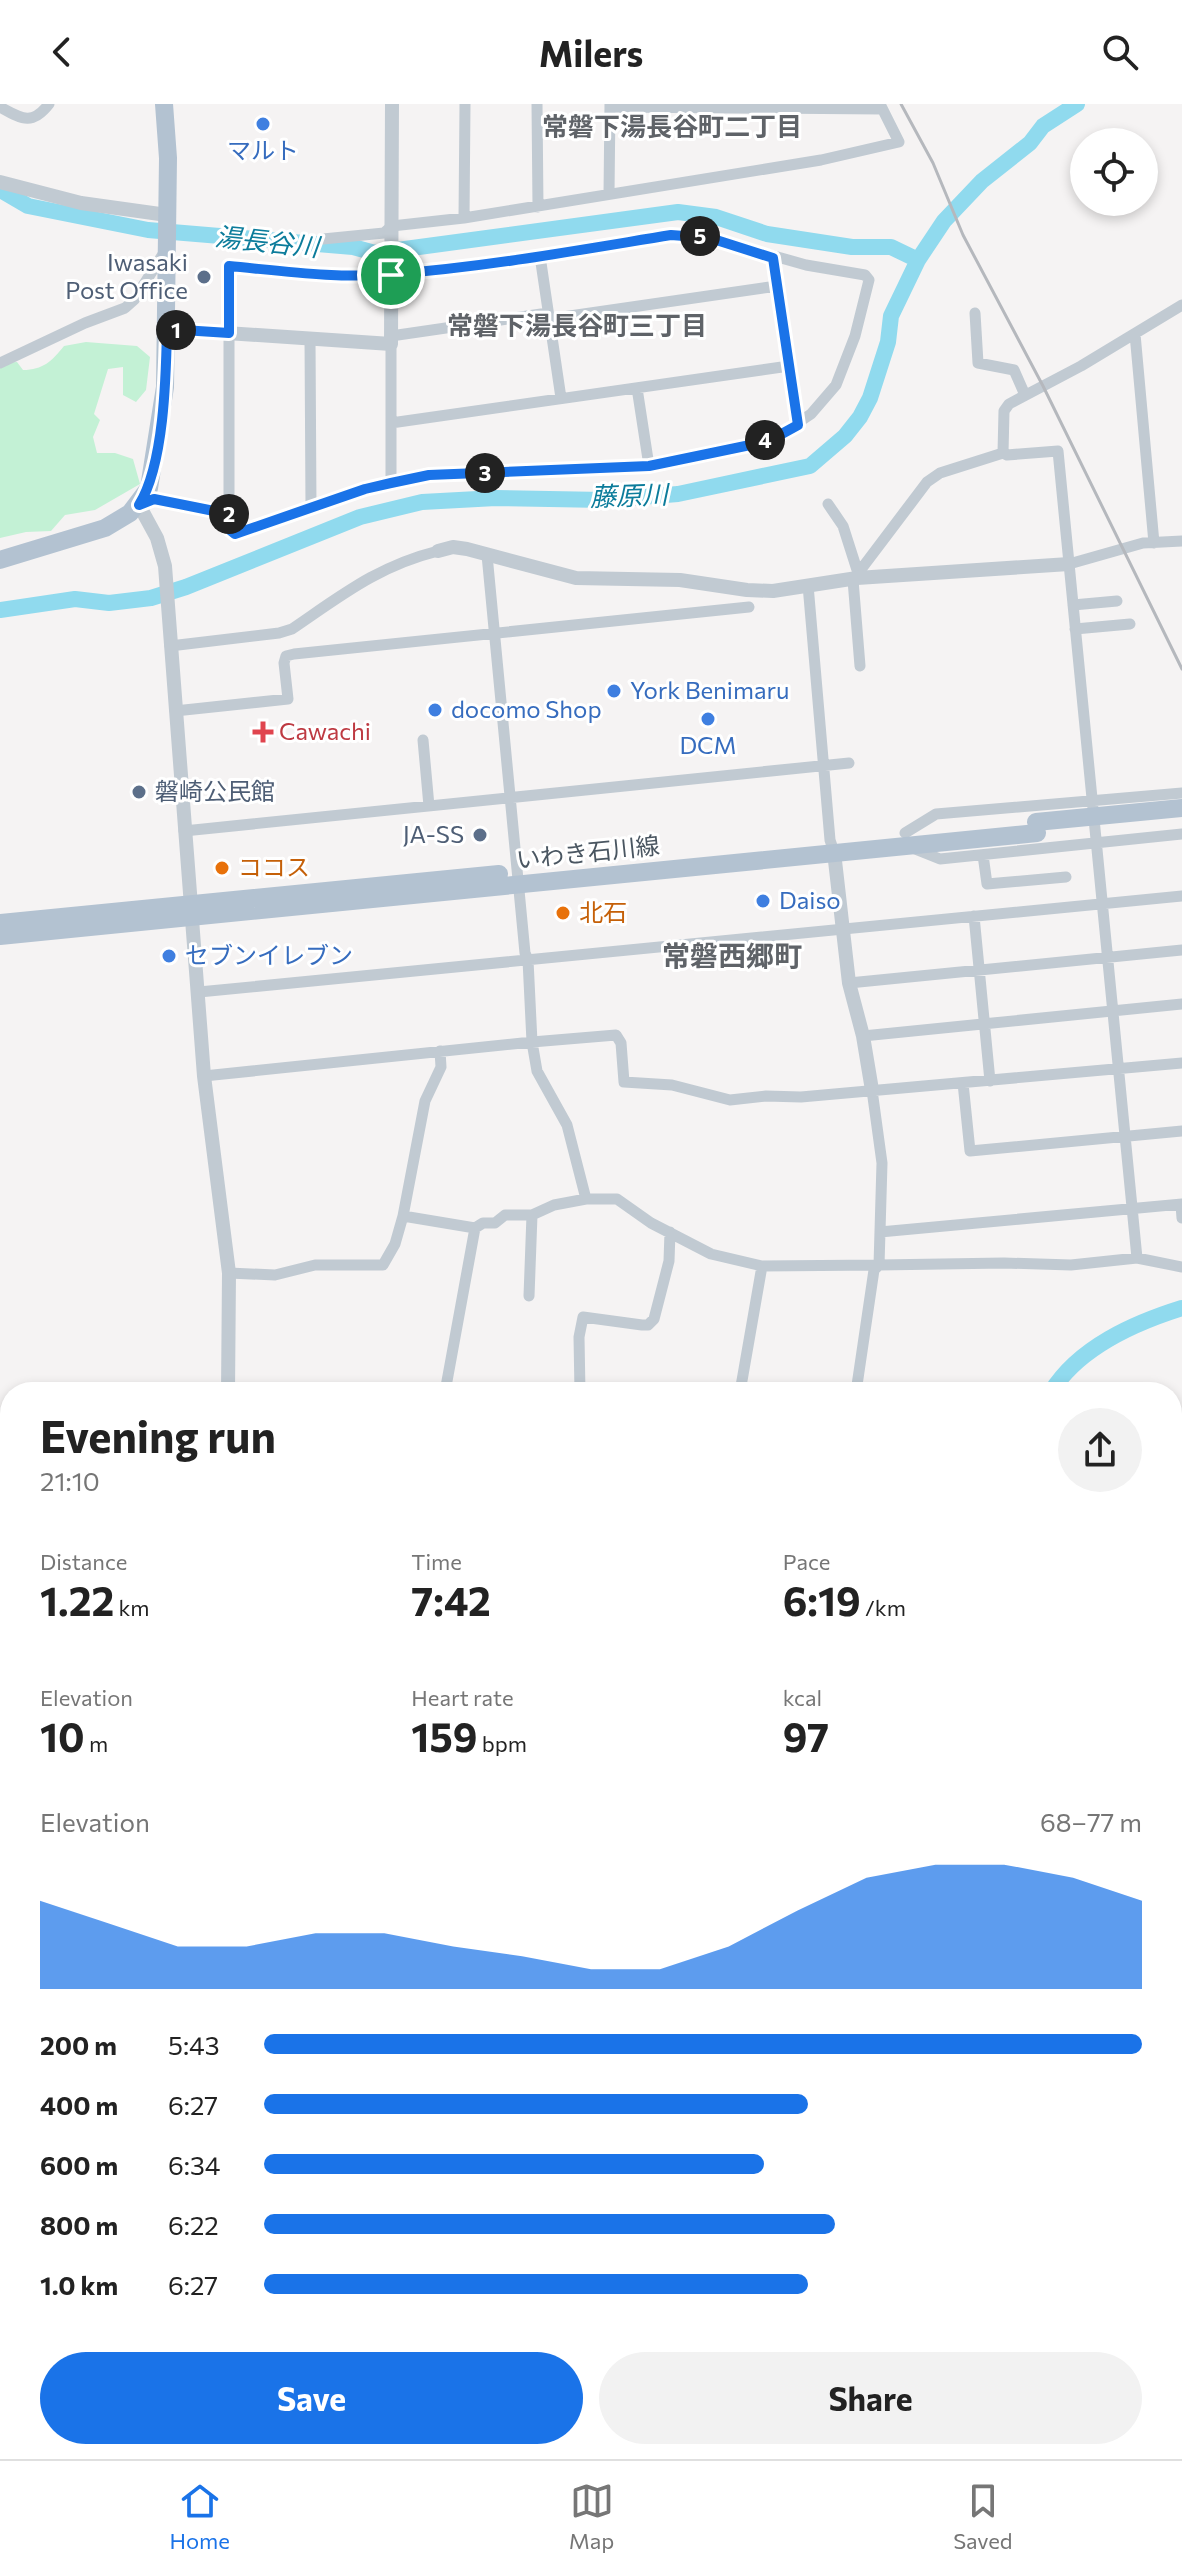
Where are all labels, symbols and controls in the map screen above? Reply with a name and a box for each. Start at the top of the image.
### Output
icon: back [40,30,84,74]
text: Milers [539,30,643,74]
icon: search [1098,30,1142,74]
district label: 常磐下湯長谷町二丁目 [542,110,802,141]
marker: マルト [254,115,272,133]
map controls [1070,128,1158,216]
button: locate [1070,128,1158,216]
place label: マルト [227,135,299,164]
pin: 5 [680,216,720,256]
water label: 湯長谷川 [214,220,323,262]
text: 5 [694,222,706,249]
pin [357,241,425,309]
place label: Iwasaki Post Office [65,247,188,304]
icon: arrive [369,253,413,297]
marker: Iwasaki Post Office [195,268,213,286]
district label: 常磐下湯長谷町三丁目 [447,309,707,340]
pin: 1 [156,310,196,350]
text: 1 [171,316,181,343]
pin: 4 [745,420,785,460]
text: 4 [758,426,772,453]
pin: 3 [465,453,505,493]
text: 3 [479,459,491,486]
water label: 藤原川 [589,478,671,511]
pin: 2 [209,494,249,534]
text: 2 [223,500,235,527]
place label: York Benimaru [630,675,790,704]
marker: York Benimaru [605,682,623,700]
place label: docomo Shop [451,694,602,723]
marker: docomo Shop [426,701,444,719]
marker: DCM [699,710,717,728]
place label: Cawachi [279,716,371,745]
marker: Cawachi [254,723,272,741]
place label: DCM [679,730,737,759]
place label: 磐崎公民館 [155,776,275,805]
marker: 磐崎公民館 [130,783,148,801]
place label: JA-SS [403,819,464,848]
marker: JA-SS [471,826,489,844]
street label: いわき石川線 [515,830,661,873]
place label: ココス [238,852,310,881]
marker: ココス [213,859,231,877]
place label: Daiso [779,885,841,914]
marker: Daiso [754,892,772,910]
place label: 北石 [579,897,627,926]
marker: 北石 [554,904,572,922]
district label: 常磐西郷町 [662,938,802,972]
place label: セブンイレブン [185,940,353,969]
marker: セブンイレブン [160,947,178,965]
text: Evening run [40,1408,276,1462]
button: share [1058,1408,1142,1492]
text: 21:10 [40,1465,100,1496]
text: Distance [40,1548,127,1575]
text: Time [411,1548,462,1575]
text: Pace [783,1548,830,1575]
text: 1.22 [40,1575,114,1624]
text: 7:42 [411,1575,491,1624]
text: 6:19 [783,1575,861,1624]
text: km [114,1594,150,1621]
text: /km [861,1594,906,1621]
text: Elevation [40,1684,133,1711]
text: Heart rate [411,1684,514,1711]
text: kcal [783,1684,822,1711]
text: 10 [40,1711,85,1760]
text: 159 [411,1711,477,1760]
text: 97 [783,1711,829,1760]
text: m [85,1730,108,1757]
text: bpm [477,1730,527,1757]
text: Elevation [40,1806,150,1837]
text: 68–77 m [1040,1806,1142,1837]
text: 200 m [40,2029,117,2060]
text: 5:43 [168,2029,220,2060]
text: 400 m [40,2089,118,2120]
text: 6:27 [168,2089,218,2120]
text: 600 m [40,2149,118,2180]
text: 6:34 [168,2149,220,2180]
text: 800 m [40,2209,118,2240]
text: 6:22 [168,2209,219,2240]
text: 1.0 km [40,2269,118,2300]
text: 6:27 [168,2269,218,2300]
button: Save [40,2352,583,2444]
button: Share [599,2352,1142,2444]
tab: Home [169,2479,230,2554]
tab: Map [569,2479,614,2554]
tab: Saved [953,2479,1013,2554]

